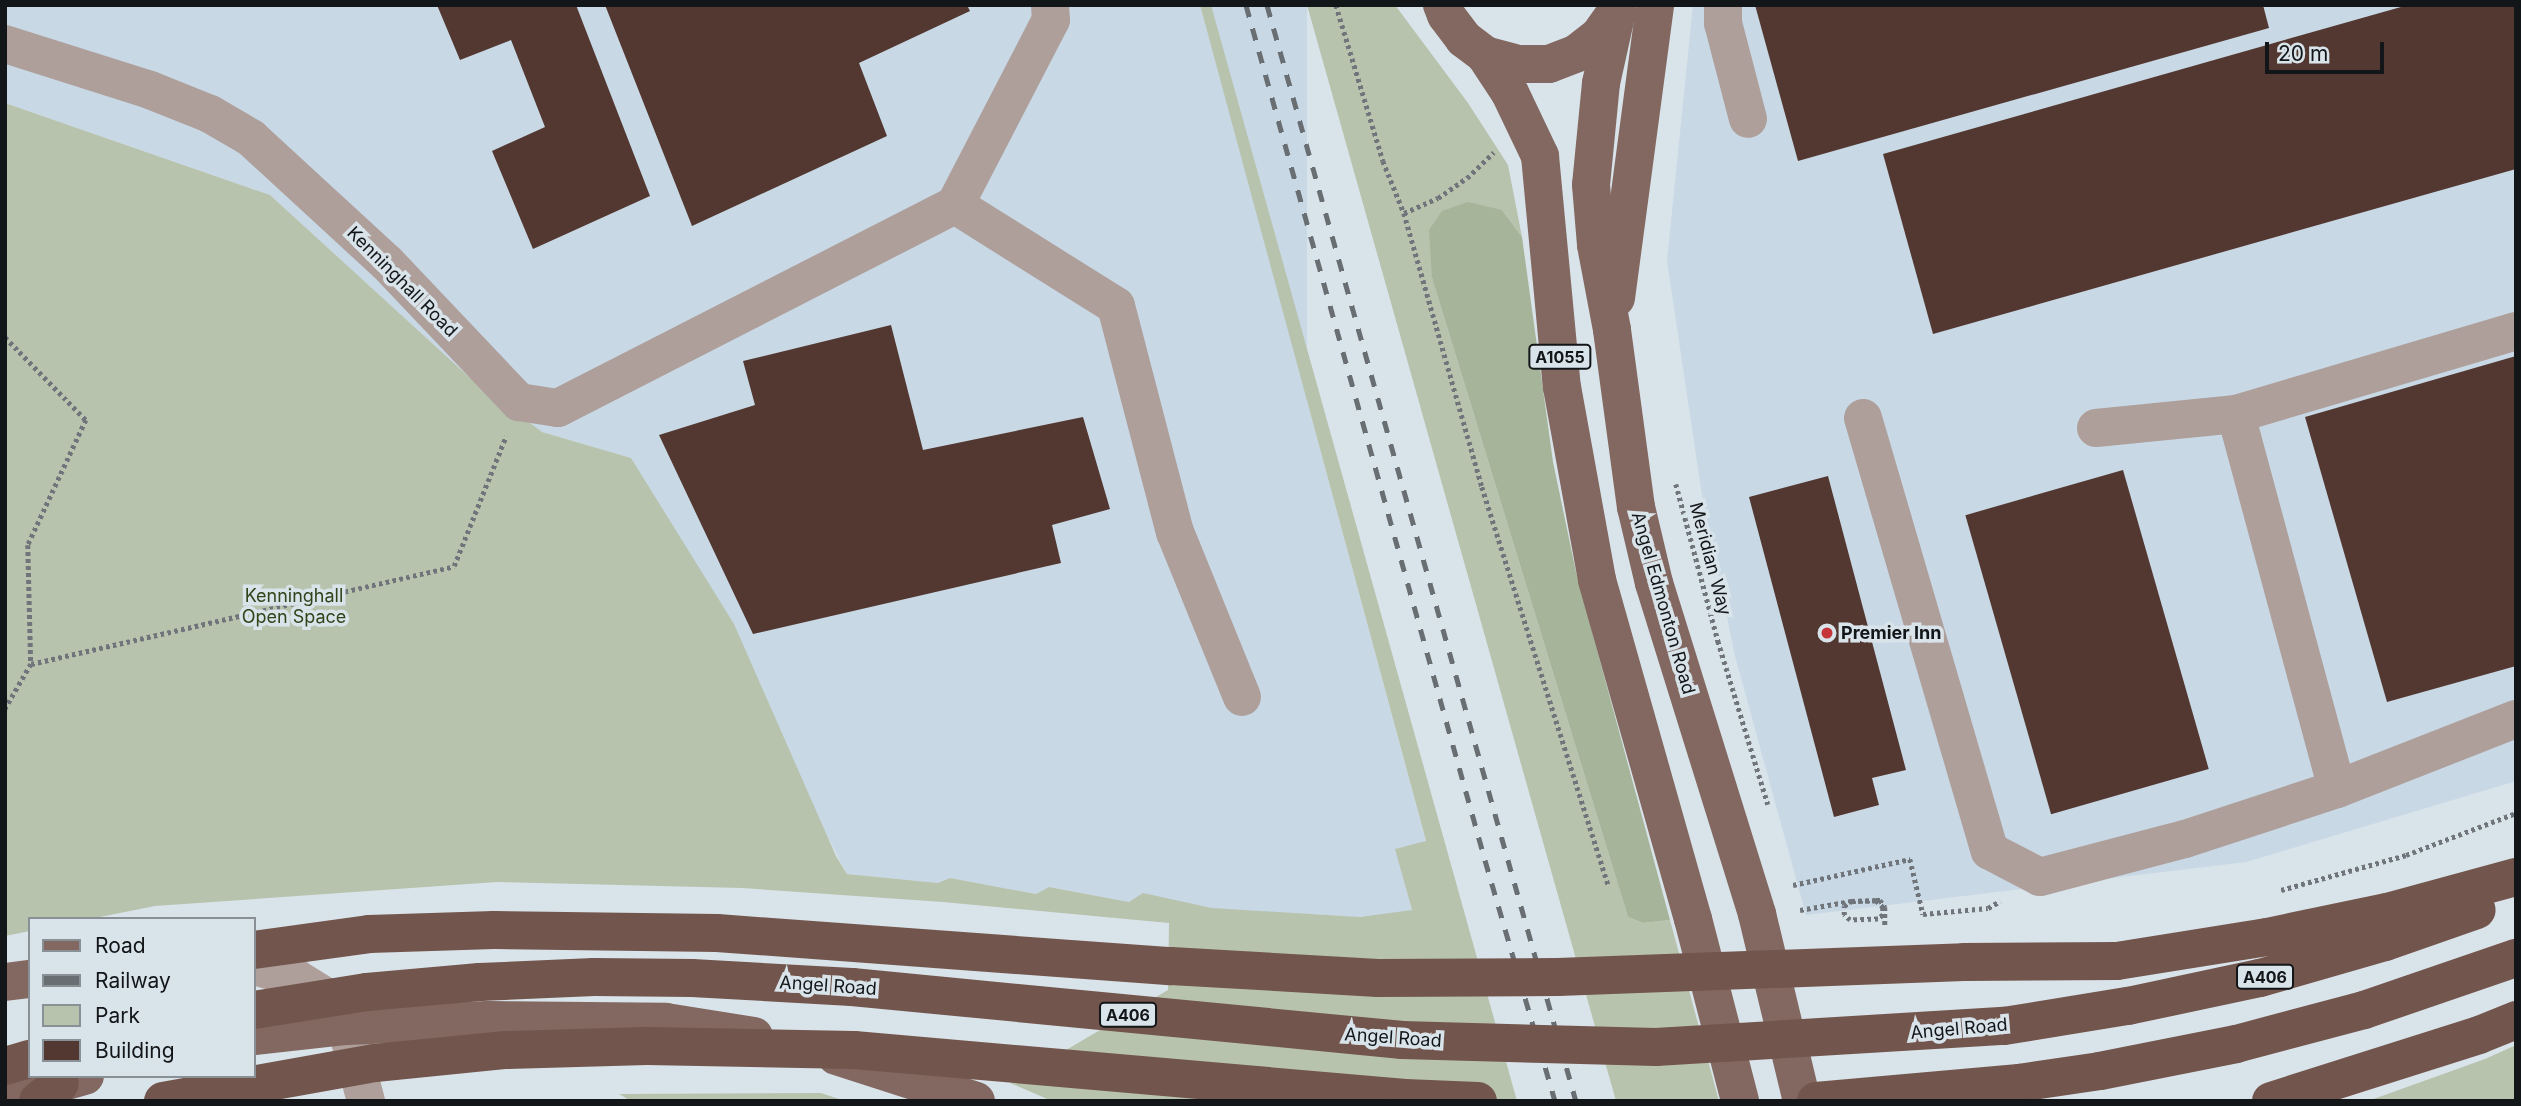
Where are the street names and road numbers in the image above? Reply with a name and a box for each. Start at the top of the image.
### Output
street label: Kenninghall Road [342,222,462,342]
road number: A1055 [1527,344,1593,370]
street label: Meridian Way [1685,500,1735,618]
street label: Angel Edmonton Road [1627,509,1699,697]
road number: A406 [2235,965,2295,990]
street label: Angel Road [779,972,877,1000]
road number: A406 [1098,1002,1158,1028]
street label: Angel Road [1910,1014,2008,1044]
street label: Angel Road [1344,1024,1442,1052]

